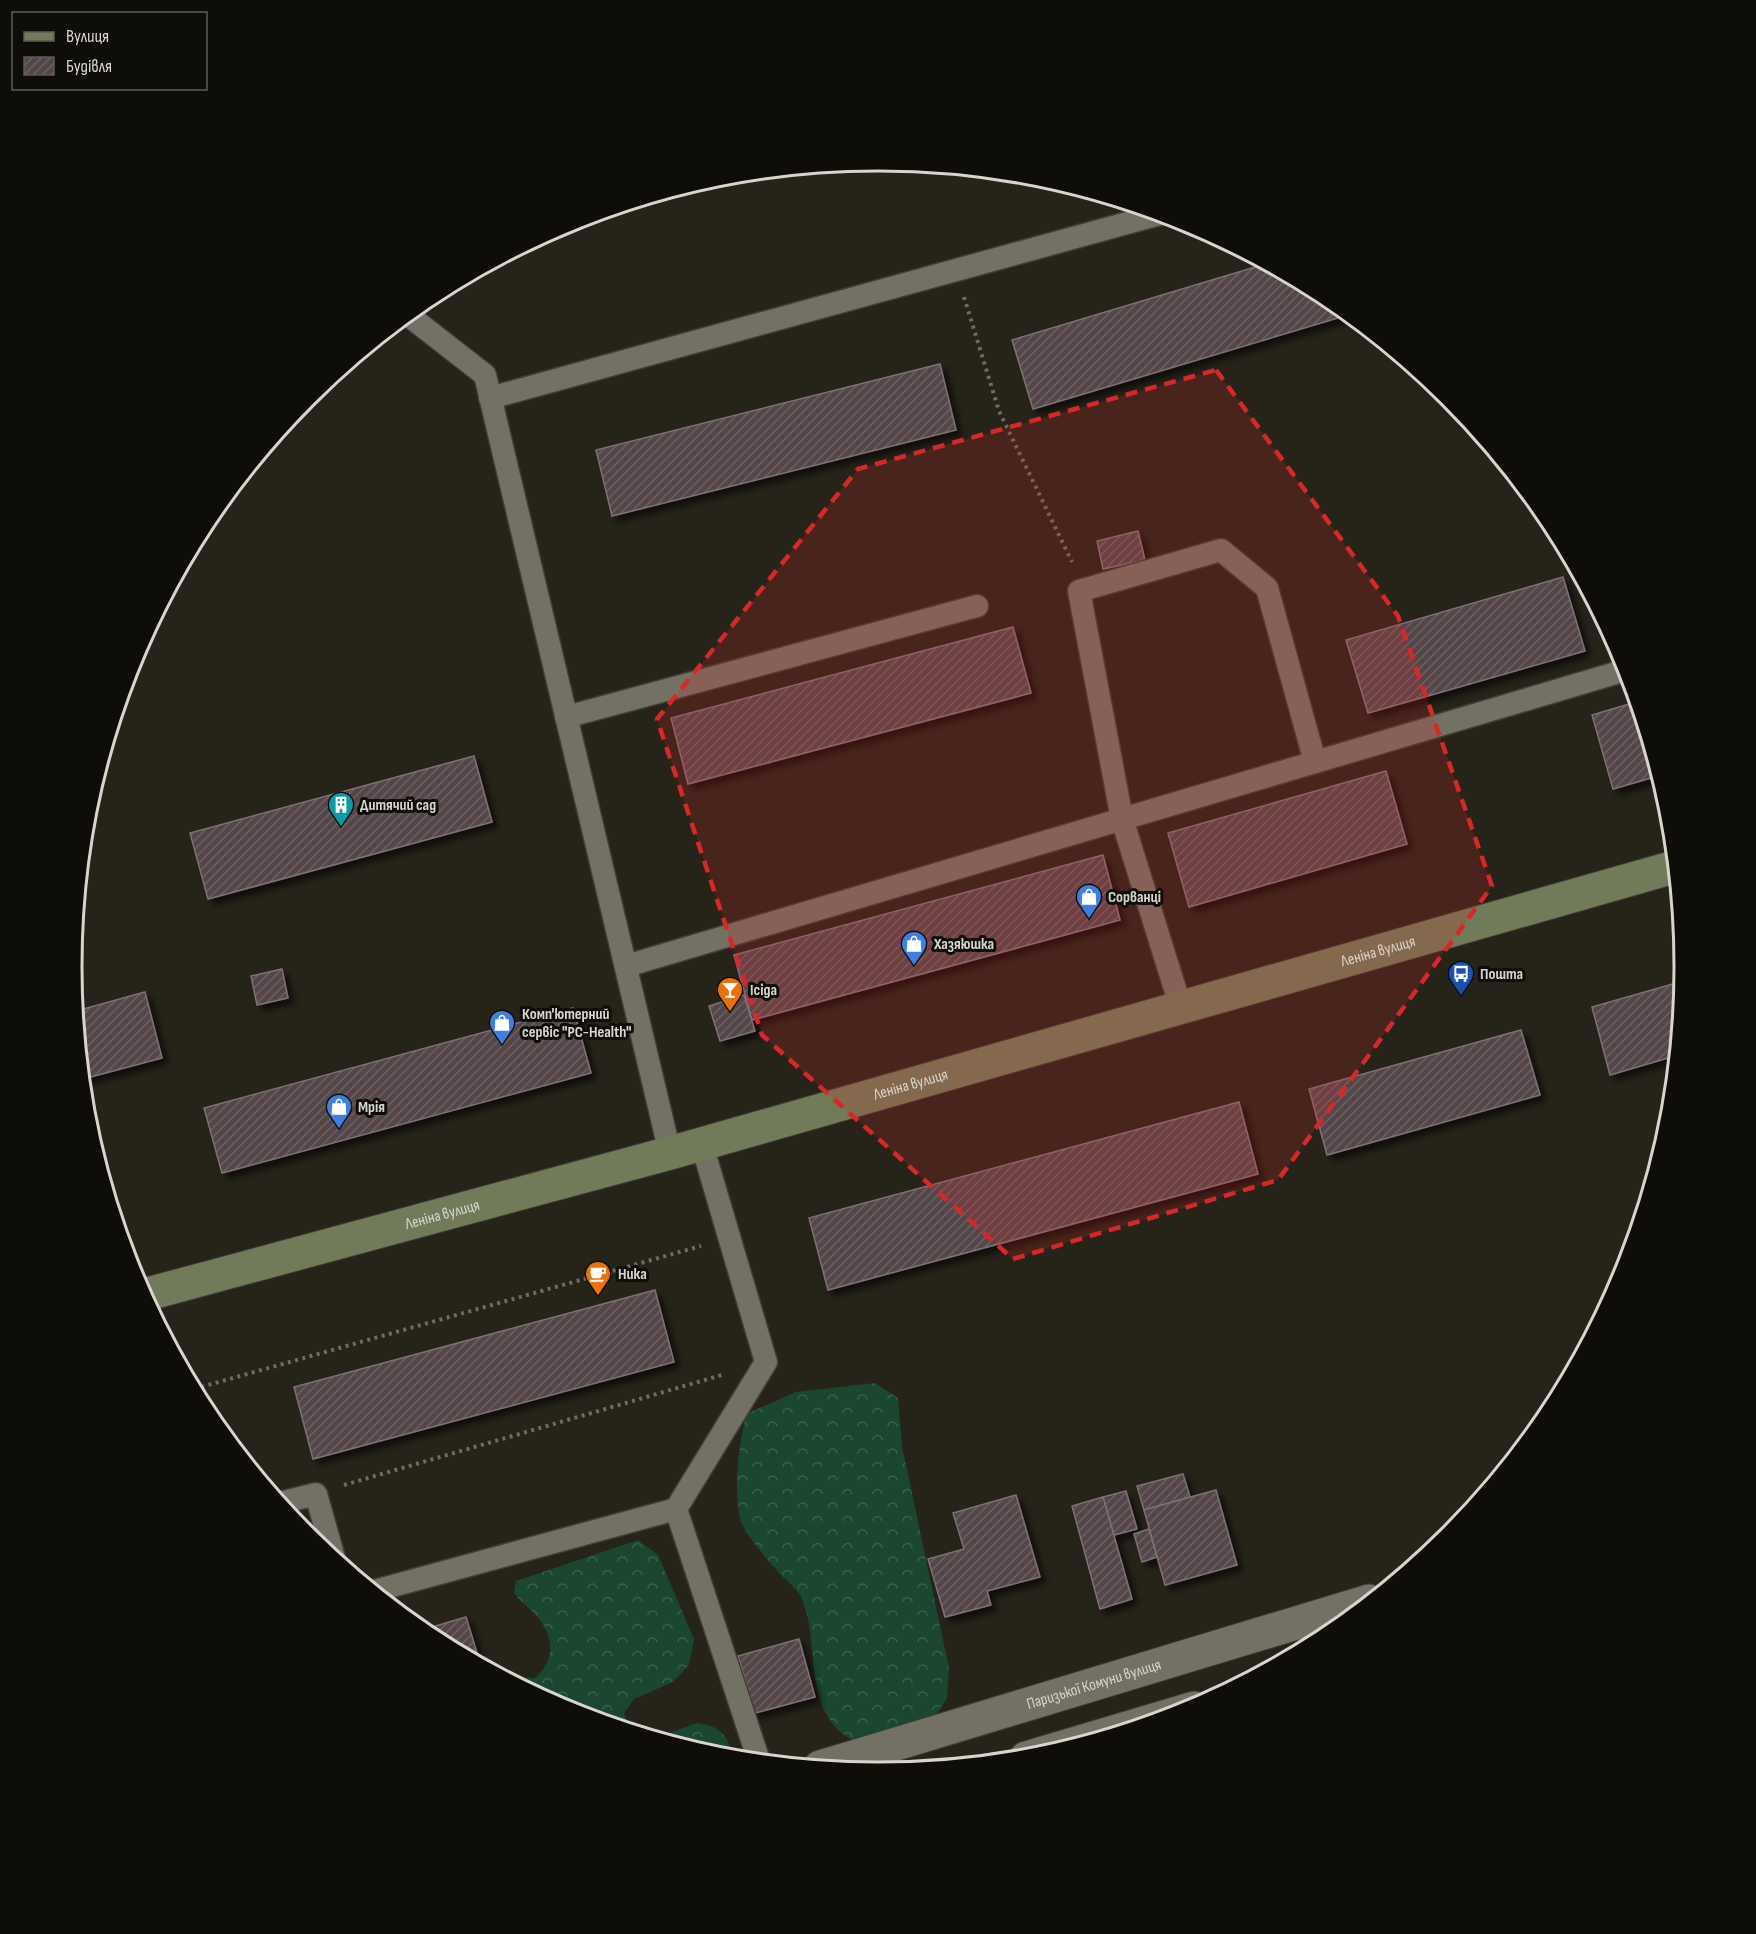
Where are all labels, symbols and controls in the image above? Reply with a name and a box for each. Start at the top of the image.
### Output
legend [12,12,207,90]
text: Вулиця [66,26,109,47]
text: Будівля [66,56,112,77]
building icon: Дитячий сад [326,790,356,828]
place label: Дитячий сад [360,796,436,815]
shop icon: Сорванці [1074,882,1104,920]
place label: Сорванці [1108,888,1161,907]
shop icon: Хазяюшка [899,929,929,967]
street label: Леніна вулиця [1338,932,1417,971]
place label: Хазяюшка [933,935,994,954]
bus stop icon: Пошта [1446,959,1476,997]
place label: Пошта [1480,965,1523,984]
bar icon: Ісіда [715,975,745,1013]
place label: Ісіда [750,981,777,1000]
place label: Комп'ютерний сервіс "PC-Health" [522,1005,632,1042]
shop icon: Комп'ютерний сервіс "PC-Health" [487,1008,517,1046]
street label: Леніна вулиця [870,1065,950,1104]
shop icon: Мрія [324,1092,354,1130]
place label: Мрія [358,1098,385,1117]
street label: Леніна вулиця [402,1195,482,1234]
cafe icon: Ника [583,1259,613,1297]
place label: Ника [618,1265,647,1284]
street label: Паризької Комуни вулиця [1024,1655,1163,1714]

